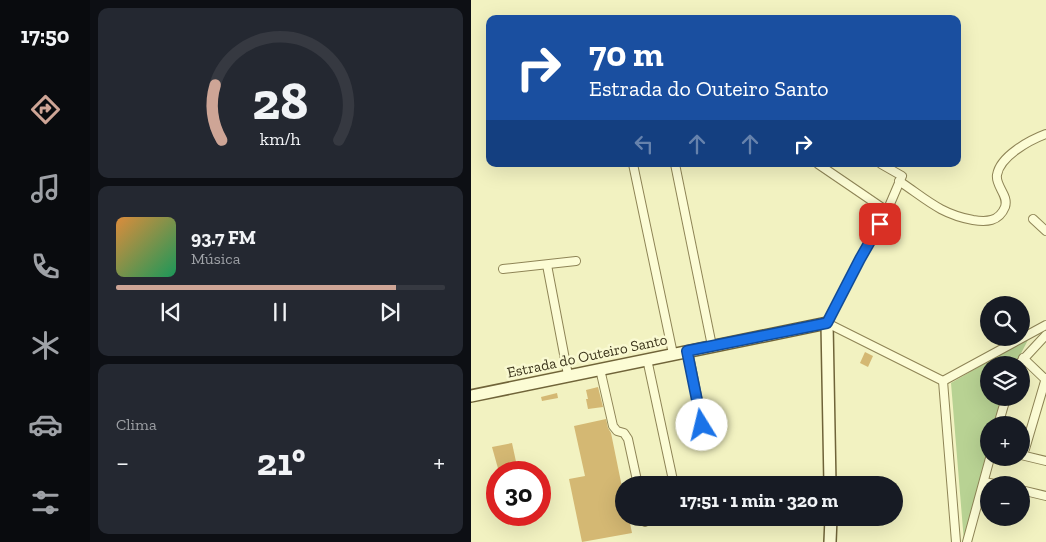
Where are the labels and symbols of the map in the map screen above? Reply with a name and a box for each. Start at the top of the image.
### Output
pin [859,203,901,245]
street label: Estrada do Outeiro Santo [505,330,669,382]
position arrow [675,398,727,450]
speed limit sign: 30 [486,461,551,526]

